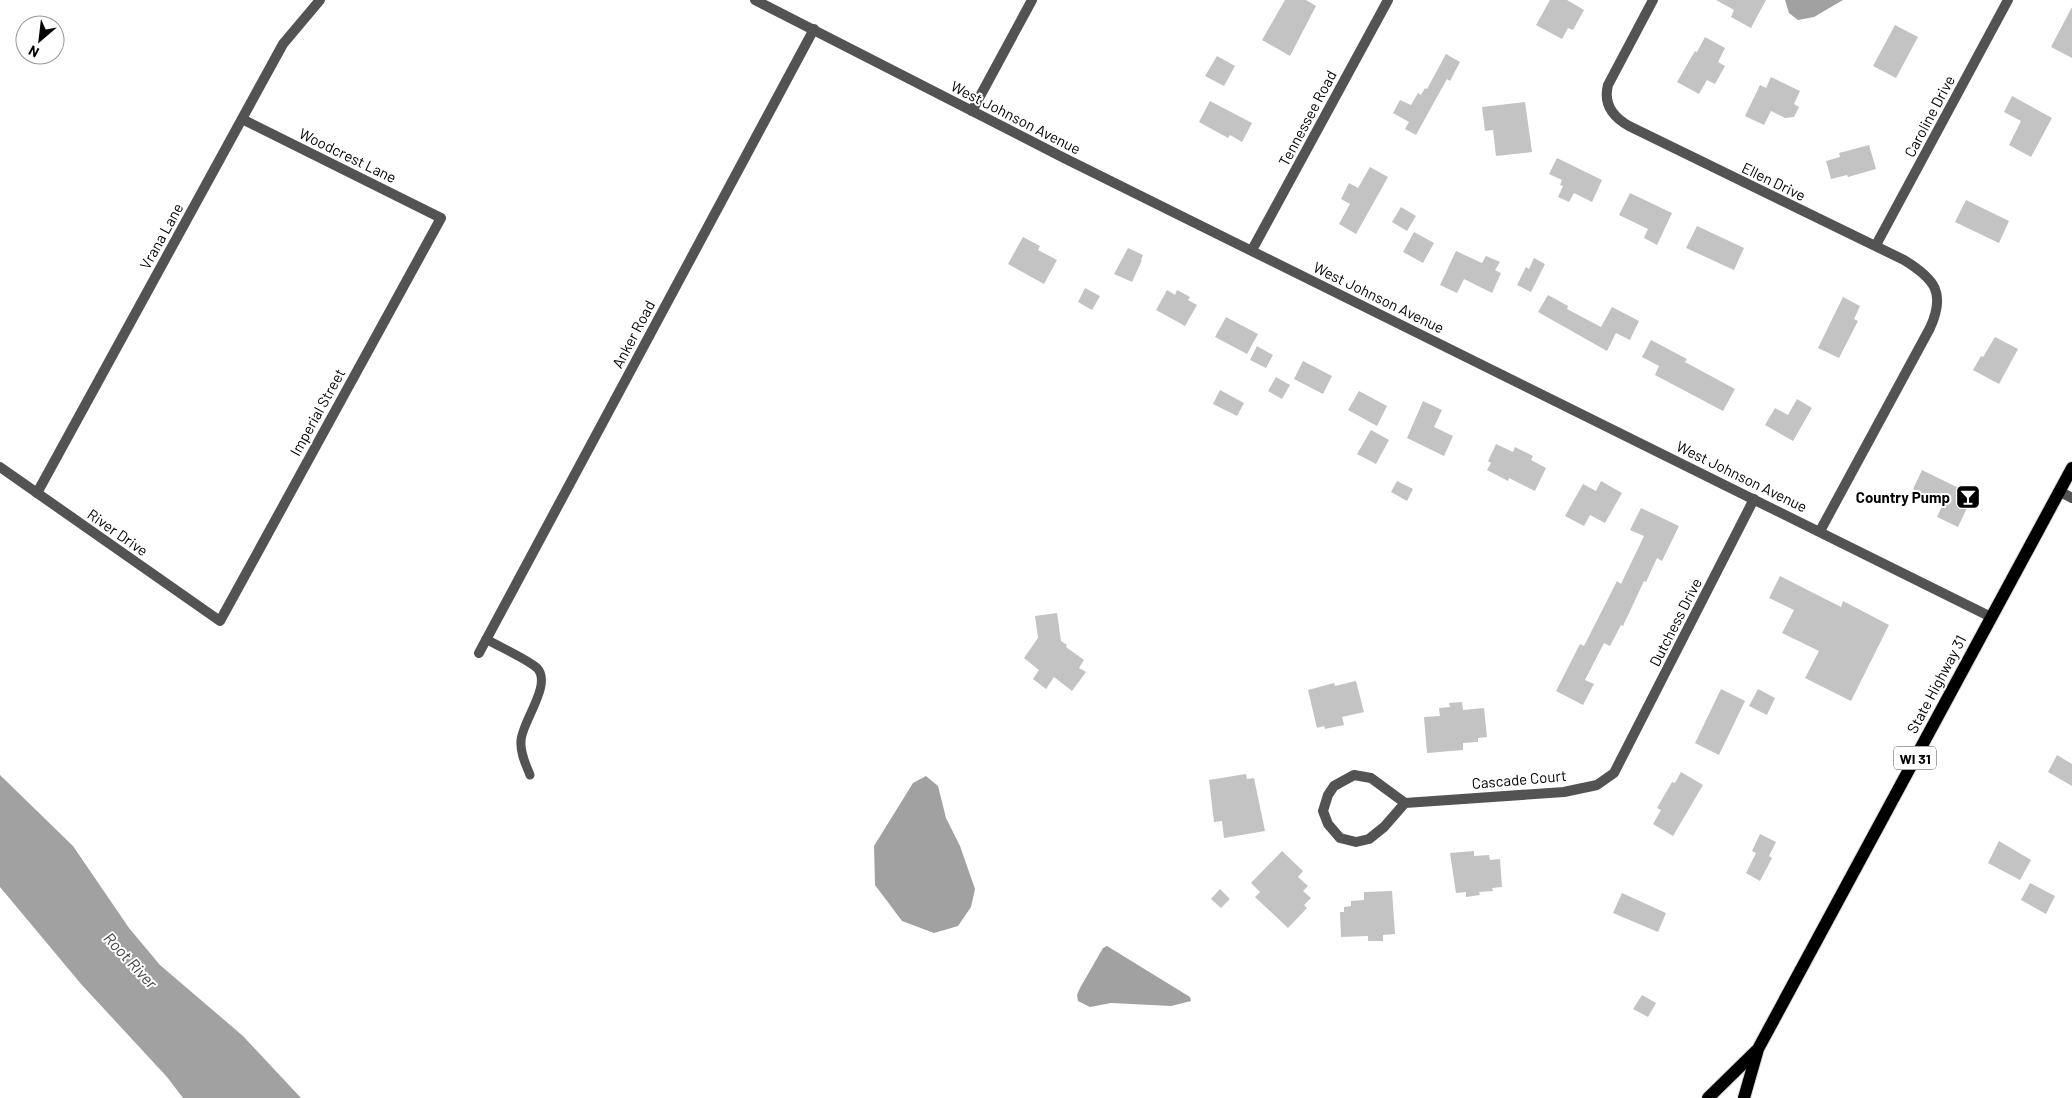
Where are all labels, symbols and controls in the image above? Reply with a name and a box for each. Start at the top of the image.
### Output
north arrow [15,15,65,65]
text: N [26,42,42,62]
street label: Tennessee Road [1274,67,1340,169]
street label: Caroline Drive [1900,72,1958,160]
street label: West Johnson Avenue [948,76,1084,158]
street label: Woodcrest Lane [296,124,400,186]
street label: Ellen Drive [1739,158,1809,204]
street label: Vrana Lane [136,200,186,272]
street label: West Johnson Avenue [1311,258,1447,336]
street label: Anker Road [608,297,658,371]
street label: Imperial Street [286,365,348,459]
street label: West Johnson Avenue [1674,437,1810,515]
bar icon: Country Pump [1955,484,1981,510]
place label: Country Pump [1856,488,1950,506]
street label: River Drive [84,505,152,559]
street label: Dutchess Drive [1645,575,1705,669]
street label: State Highway 31 [1903,632,1969,736]
road number: WI 31 [1894,746,1936,770]
street label: Cascade Court [1471,766,1567,792]
water label: Root River [100,928,163,993]

